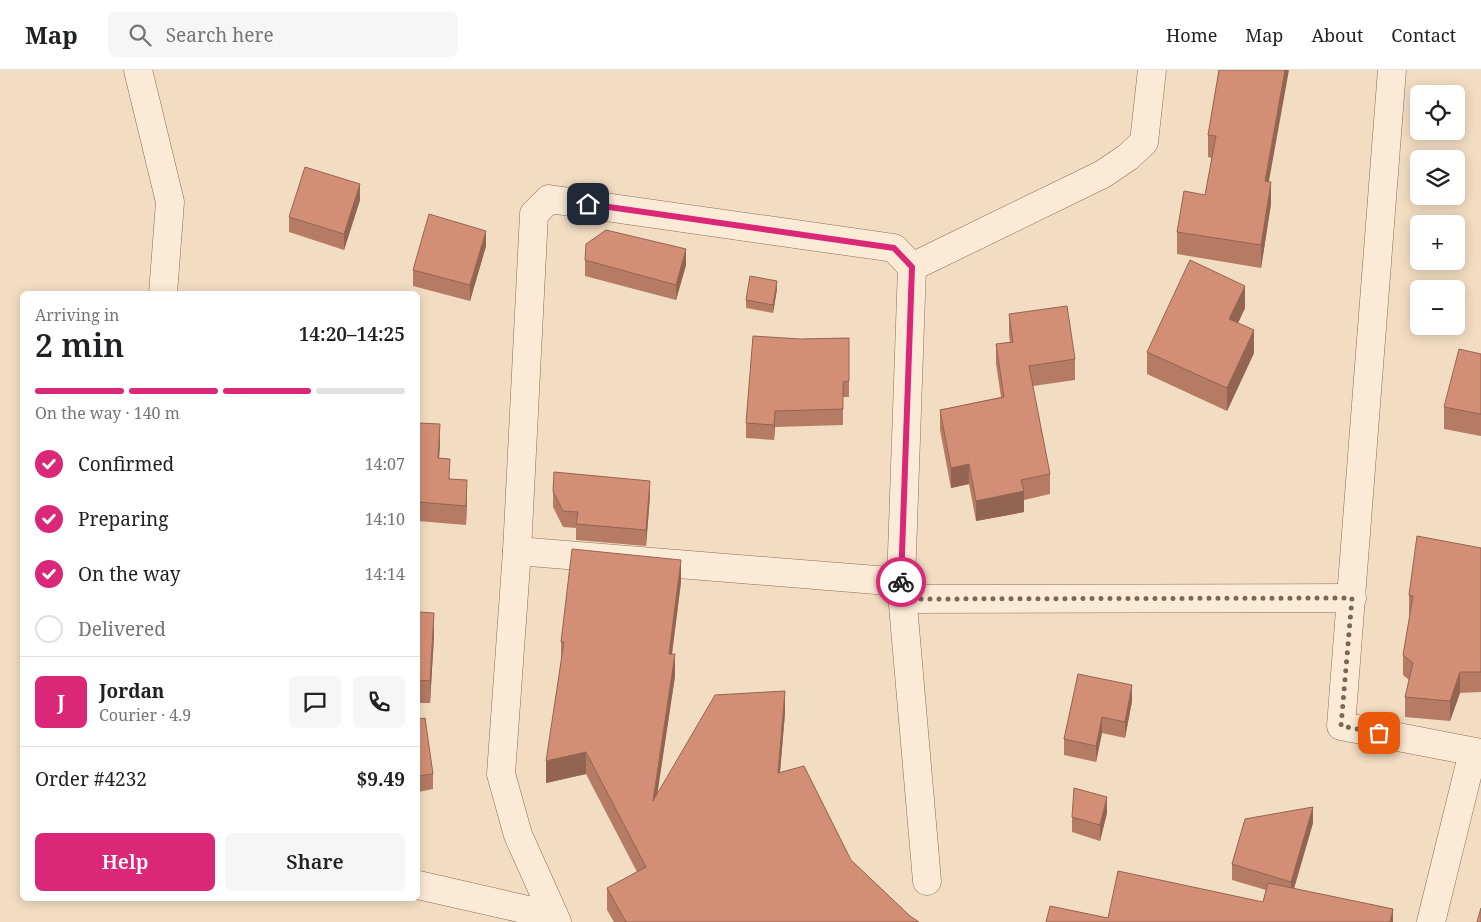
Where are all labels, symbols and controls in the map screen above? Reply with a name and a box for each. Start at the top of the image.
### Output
search box [108,12,458,57]
text: Map [25,18,78,51]
icon: search [126,21,154,49]
text: Search here [166,22,274,48]
text: Home [1166,23,1217,47]
text: Map [1245,23,1283,47]
text: About [1311,23,1363,47]
text: Contact [1391,23,1456,47]
map controls [1410,85,1465,335]
button: locate [1410,85,1465,140]
button: layers [1410,150,1465,205]
pin [567,183,609,225]
icon: home [574,190,602,218]
button: + [1410,215,1465,270]
button: − [1410,280,1465,335]
text: Arriving in [35,304,119,326]
text: 14:20–14:25 [299,321,405,347]
text: 2 min [35,323,124,366]
text: On the way · 140 m [35,402,180,424]
icon: check [35,450,63,478]
text: Confirmed [78,451,174,477]
text: 14:07 [365,453,405,475]
icon: check [35,505,63,533]
text: Preparing [78,506,168,532]
text: 14:10 [365,508,405,530]
courier [876,557,926,607]
icon: check [35,560,63,588]
text: On the way [78,561,181,587]
text: 14:14 [365,563,405,585]
icon: bike [887,568,915,596]
text: Delivered [78,616,166,642]
button: chat [289,676,341,728]
button: phone [353,676,405,728]
text: Jordan [99,678,165,704]
text: J [57,689,65,715]
text: Courier · 4.9 [99,704,191,726]
pin [1358,712,1400,754]
icon: bag [1365,719,1393,747]
text: Order #4232 [35,766,147,792]
text: $9.49 [356,766,405,792]
button: Help [35,833,215,891]
button: Share [225,833,405,891]

